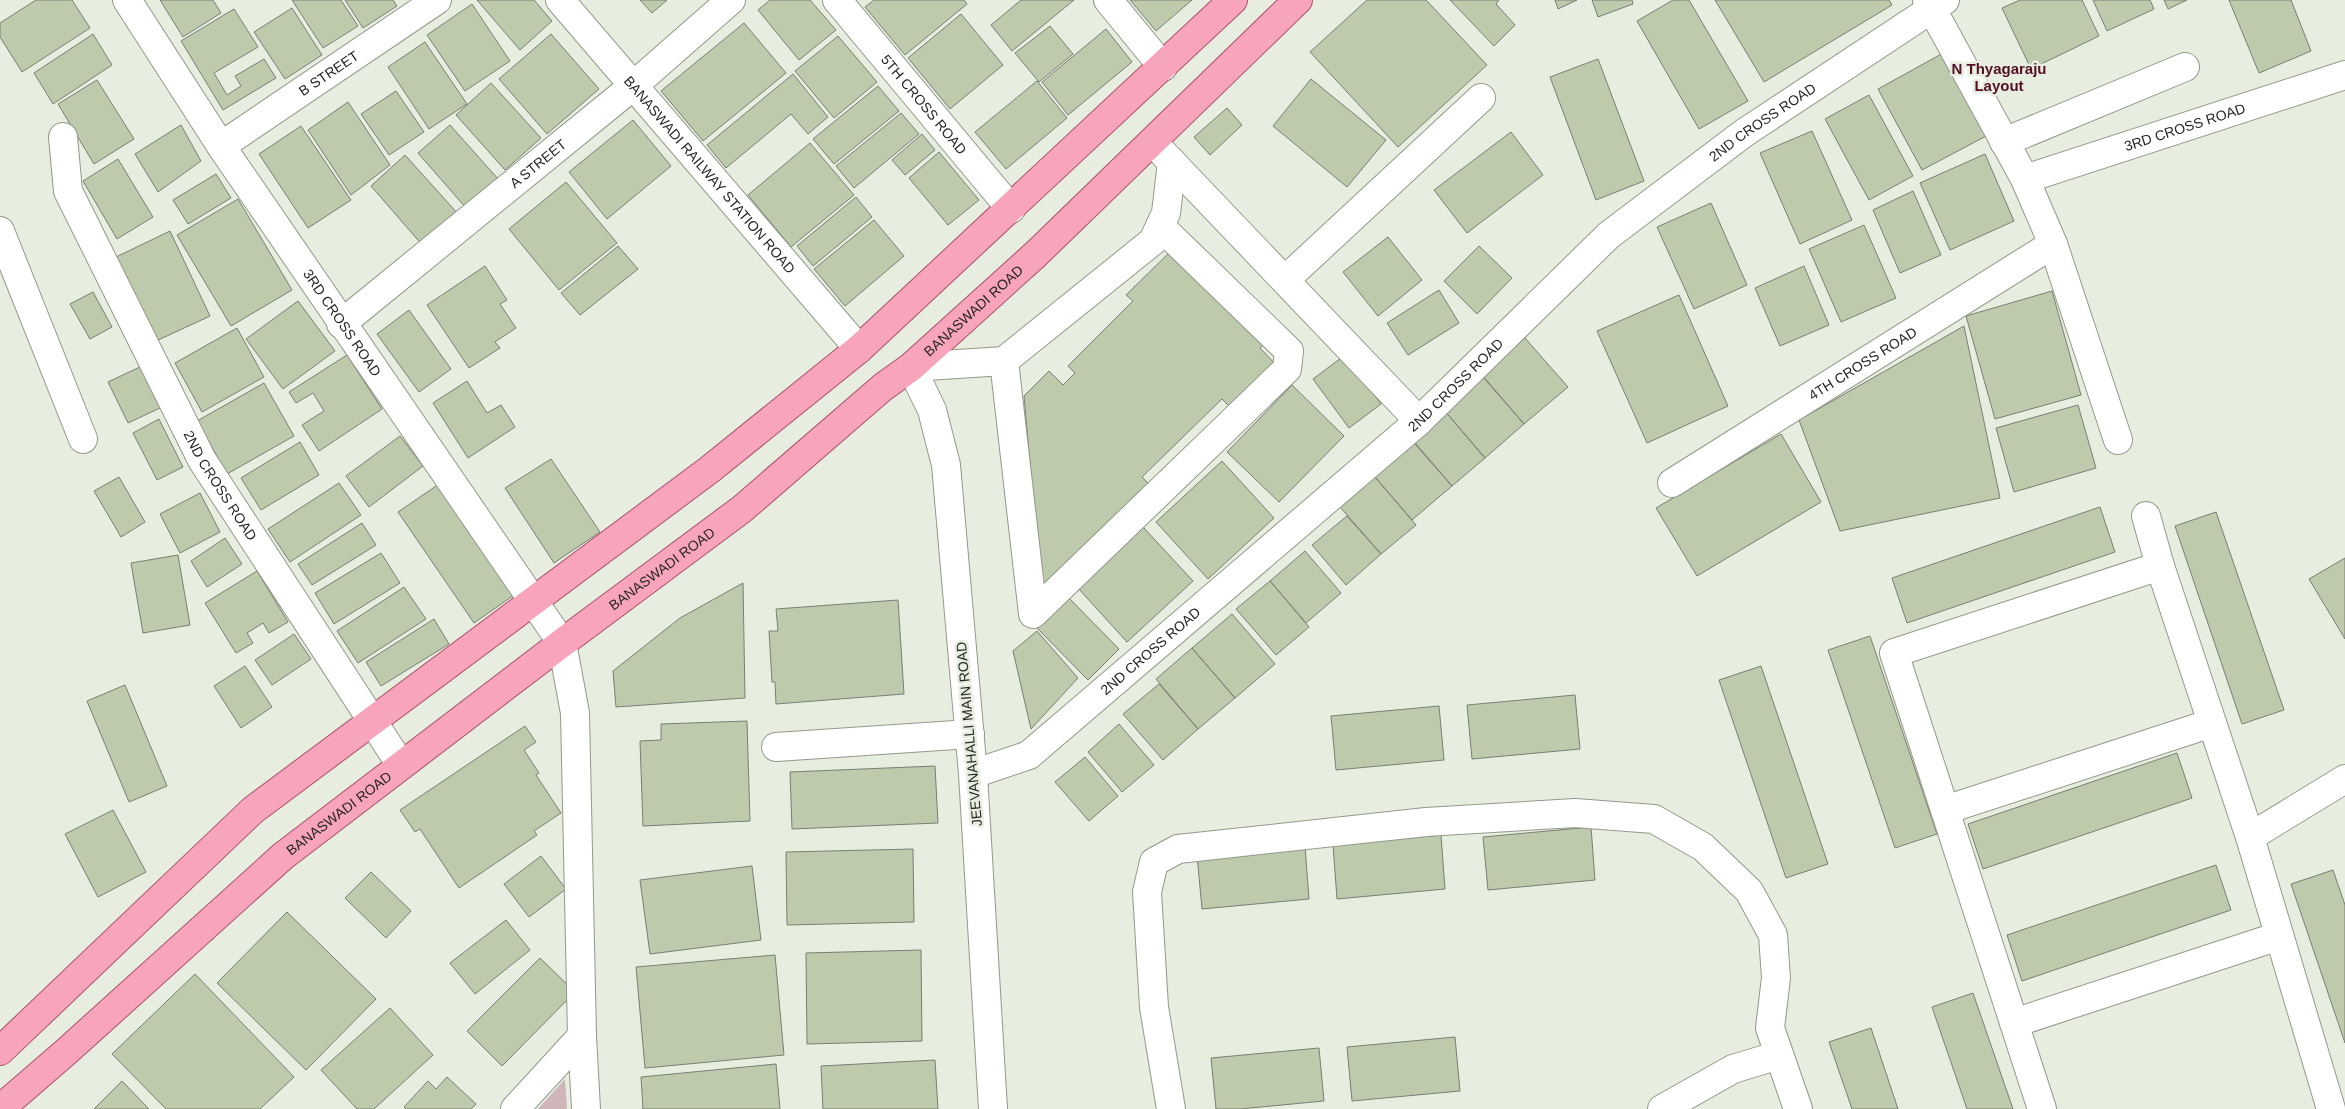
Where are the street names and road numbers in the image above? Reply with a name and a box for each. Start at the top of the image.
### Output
street label: B STREET [296,47,362,99]
street label: 5TH CROSS ROAD [878,52,970,158]
street label: BANASWADI RAILWAY STATION ROAD [621,73,799,277]
street label: 2ND CROSS ROAD [1706,80,1819,165]
street label: 3RD CROSS ROAD [2122,100,2247,154]
street label: A STREET [507,136,570,191]
street label: BANASWADI ROAD [921,262,1026,359]
street label: 3RD CROSS ROAD [300,266,385,379]
street label: 4TH CROSS ROAD [1806,324,1920,403]
street label: 2ND CROSS ROAD [1405,335,1506,435]
street label: 2ND CROSS ROAD [181,428,260,543]
street label: BANASWADI ROAD [606,524,718,613]
street label: 2ND CROSS ROAD [1097,604,1204,698]
street label: JEEVANAHALLI MAIN ROAD [953,641,985,827]
street label: BANASWADI ROAD [283,768,395,858]

